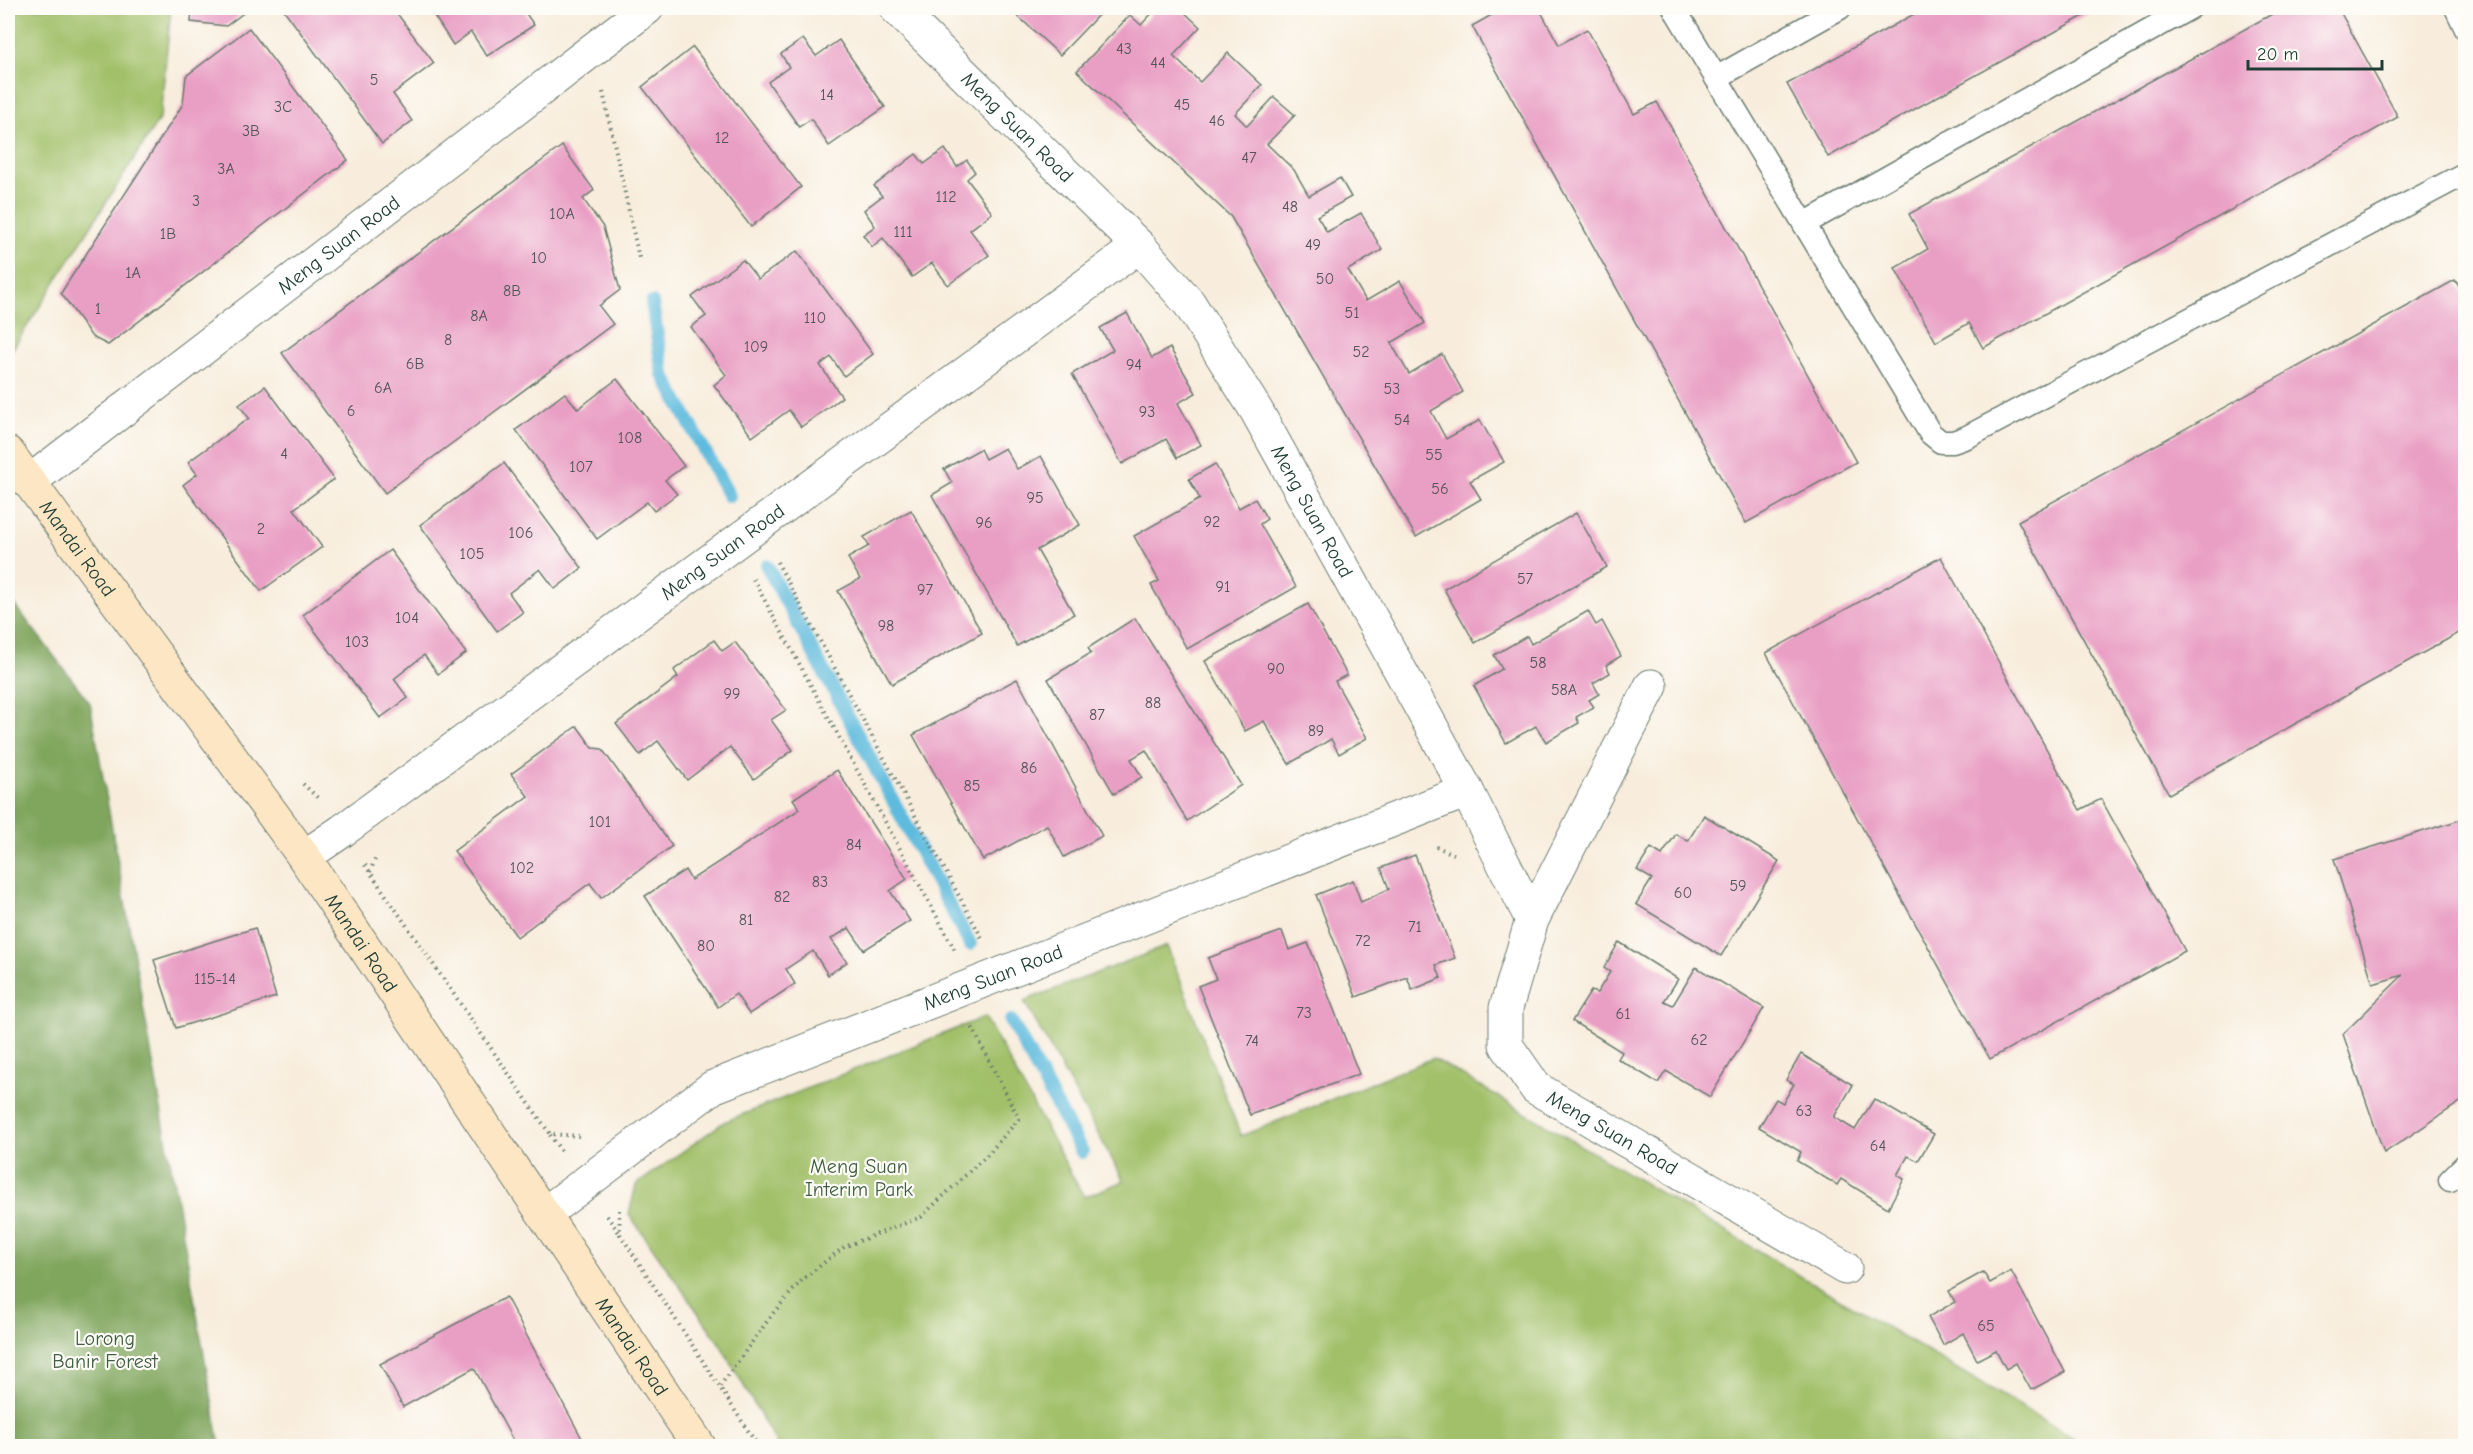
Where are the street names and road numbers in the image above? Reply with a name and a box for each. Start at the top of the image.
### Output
street label: Meng Suan Road [956,67,1078,187]
street label: Meng Suan Road [273,191,404,299]
street label: Meng Suan Road [1266,441,1358,582]
street label: Mandai Road [35,496,120,601]
street label: Meng Suan Road [656,499,789,605]
street label: Mandai Road [320,889,402,997]
street label: Meng Suan Road [920,940,1066,1015]
street label: Meng Suan Road [1542,1086,1682,1180]
street label: Mandai Road [591,1293,673,1400]

